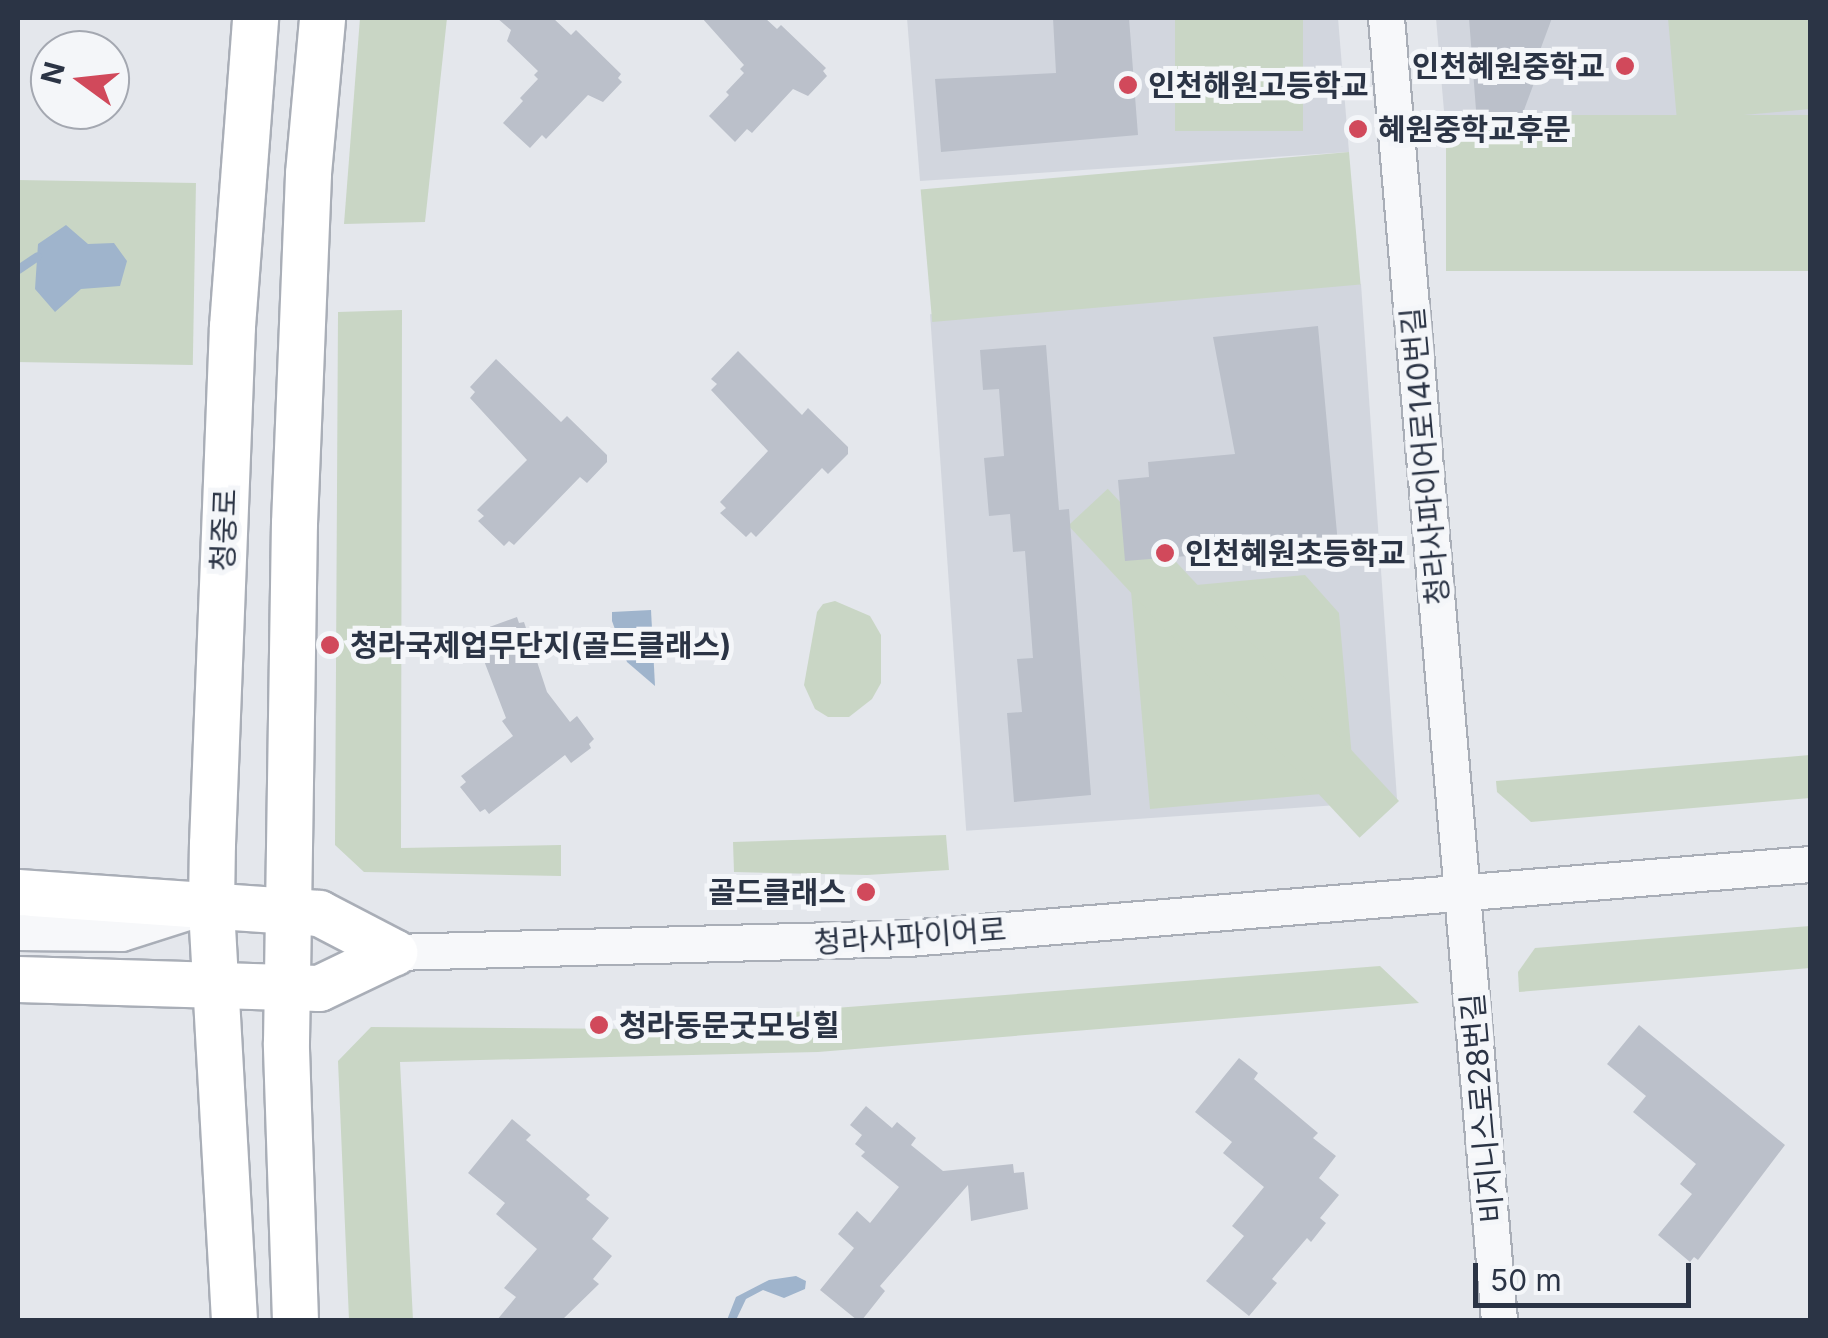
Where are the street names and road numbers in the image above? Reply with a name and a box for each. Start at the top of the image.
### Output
street label: 청라사파이어로140번길 [1394,306,1456,606]
street label: 청중로 [205,488,243,572]
street label: 청라사파이어로 [812,911,1008,961]
street label: 비지니스로28번길 [1454,992,1510,1224]

